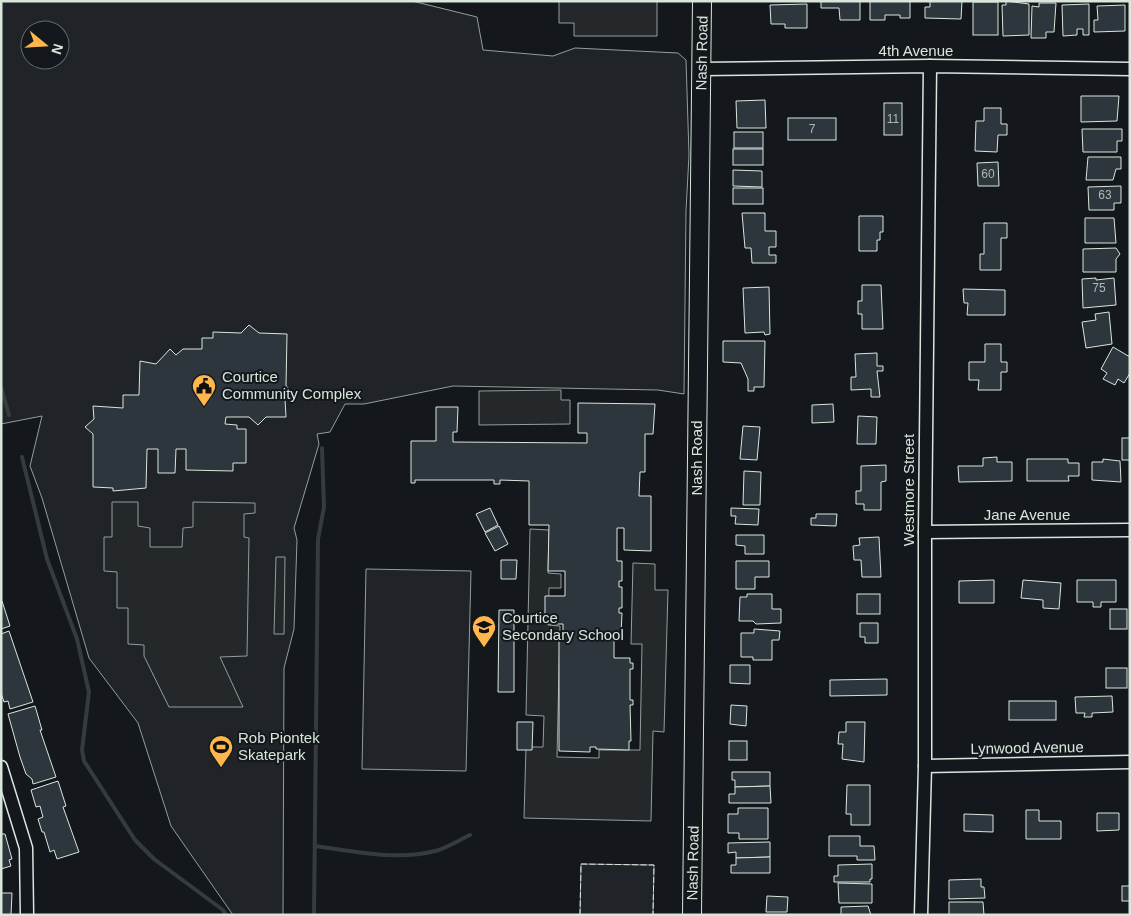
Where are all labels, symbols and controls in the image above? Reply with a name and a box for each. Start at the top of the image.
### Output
street label: Nash Road [692,15,711,91]
north arrow [20,20,70,70]
text: N [48,42,67,56]
street label: 4th Avenue [879,42,953,59]
house number: 11 [887,112,900,126]
house number: 7 [809,122,816,136]
house number: 60 [981,167,995,181]
house number: 63 [1098,188,1112,202]
house number: 75 [1092,281,1106,295]
place label: Courtice Community Complex [222,368,362,402]
public building icon: Courtice Community Complex [191,373,217,407]
street label: Nash Road [688,420,705,496]
street label: Westmore Street [900,433,917,546]
street label: Jane Avenue [984,506,1070,523]
place label: Courtice Secondary School [502,609,624,643]
school or university icon: Courtice Secondary School [471,614,497,648]
place label: Rob Piontek Skatepark [238,729,320,763]
sports icon: Rob Piontek Skatepark [208,734,234,768]
street label: Lynwood Avenue [970,738,1084,757]
street label: Nash Road [683,825,702,901]

